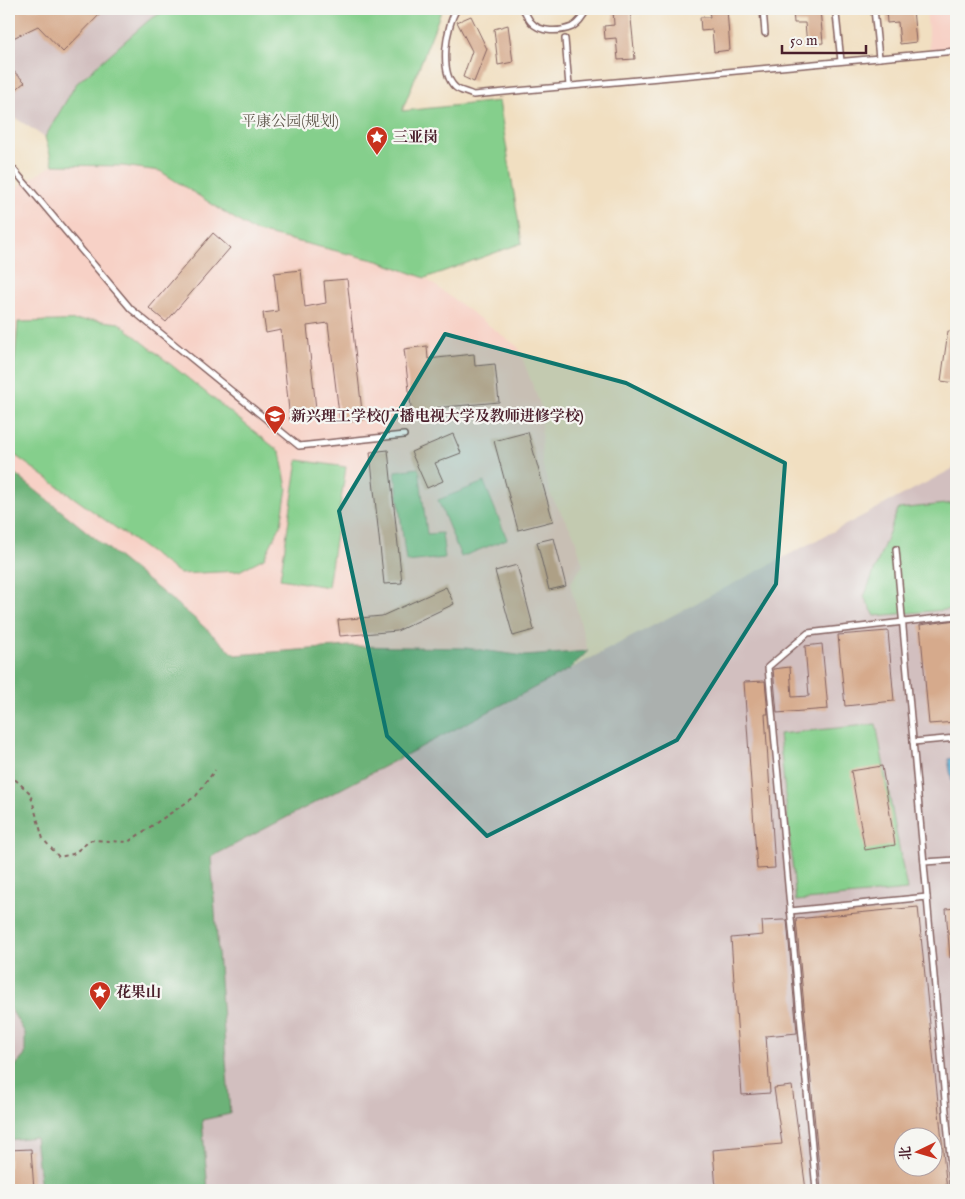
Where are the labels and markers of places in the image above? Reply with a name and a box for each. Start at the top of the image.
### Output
place icon: 三亚岗 [365,125,389,156]
place label: 三亚岗 [393,128,438,147]
school or university icon: 新兴理工学校(广播电视大学及教师进修学校) [263,404,287,435]
place label: 新兴理工学校(广播电视大学及教师进修学校) [291,407,584,426]
place icon: 花果山 [88,980,112,1011]
place label: 花果山 [116,983,161,1002]

